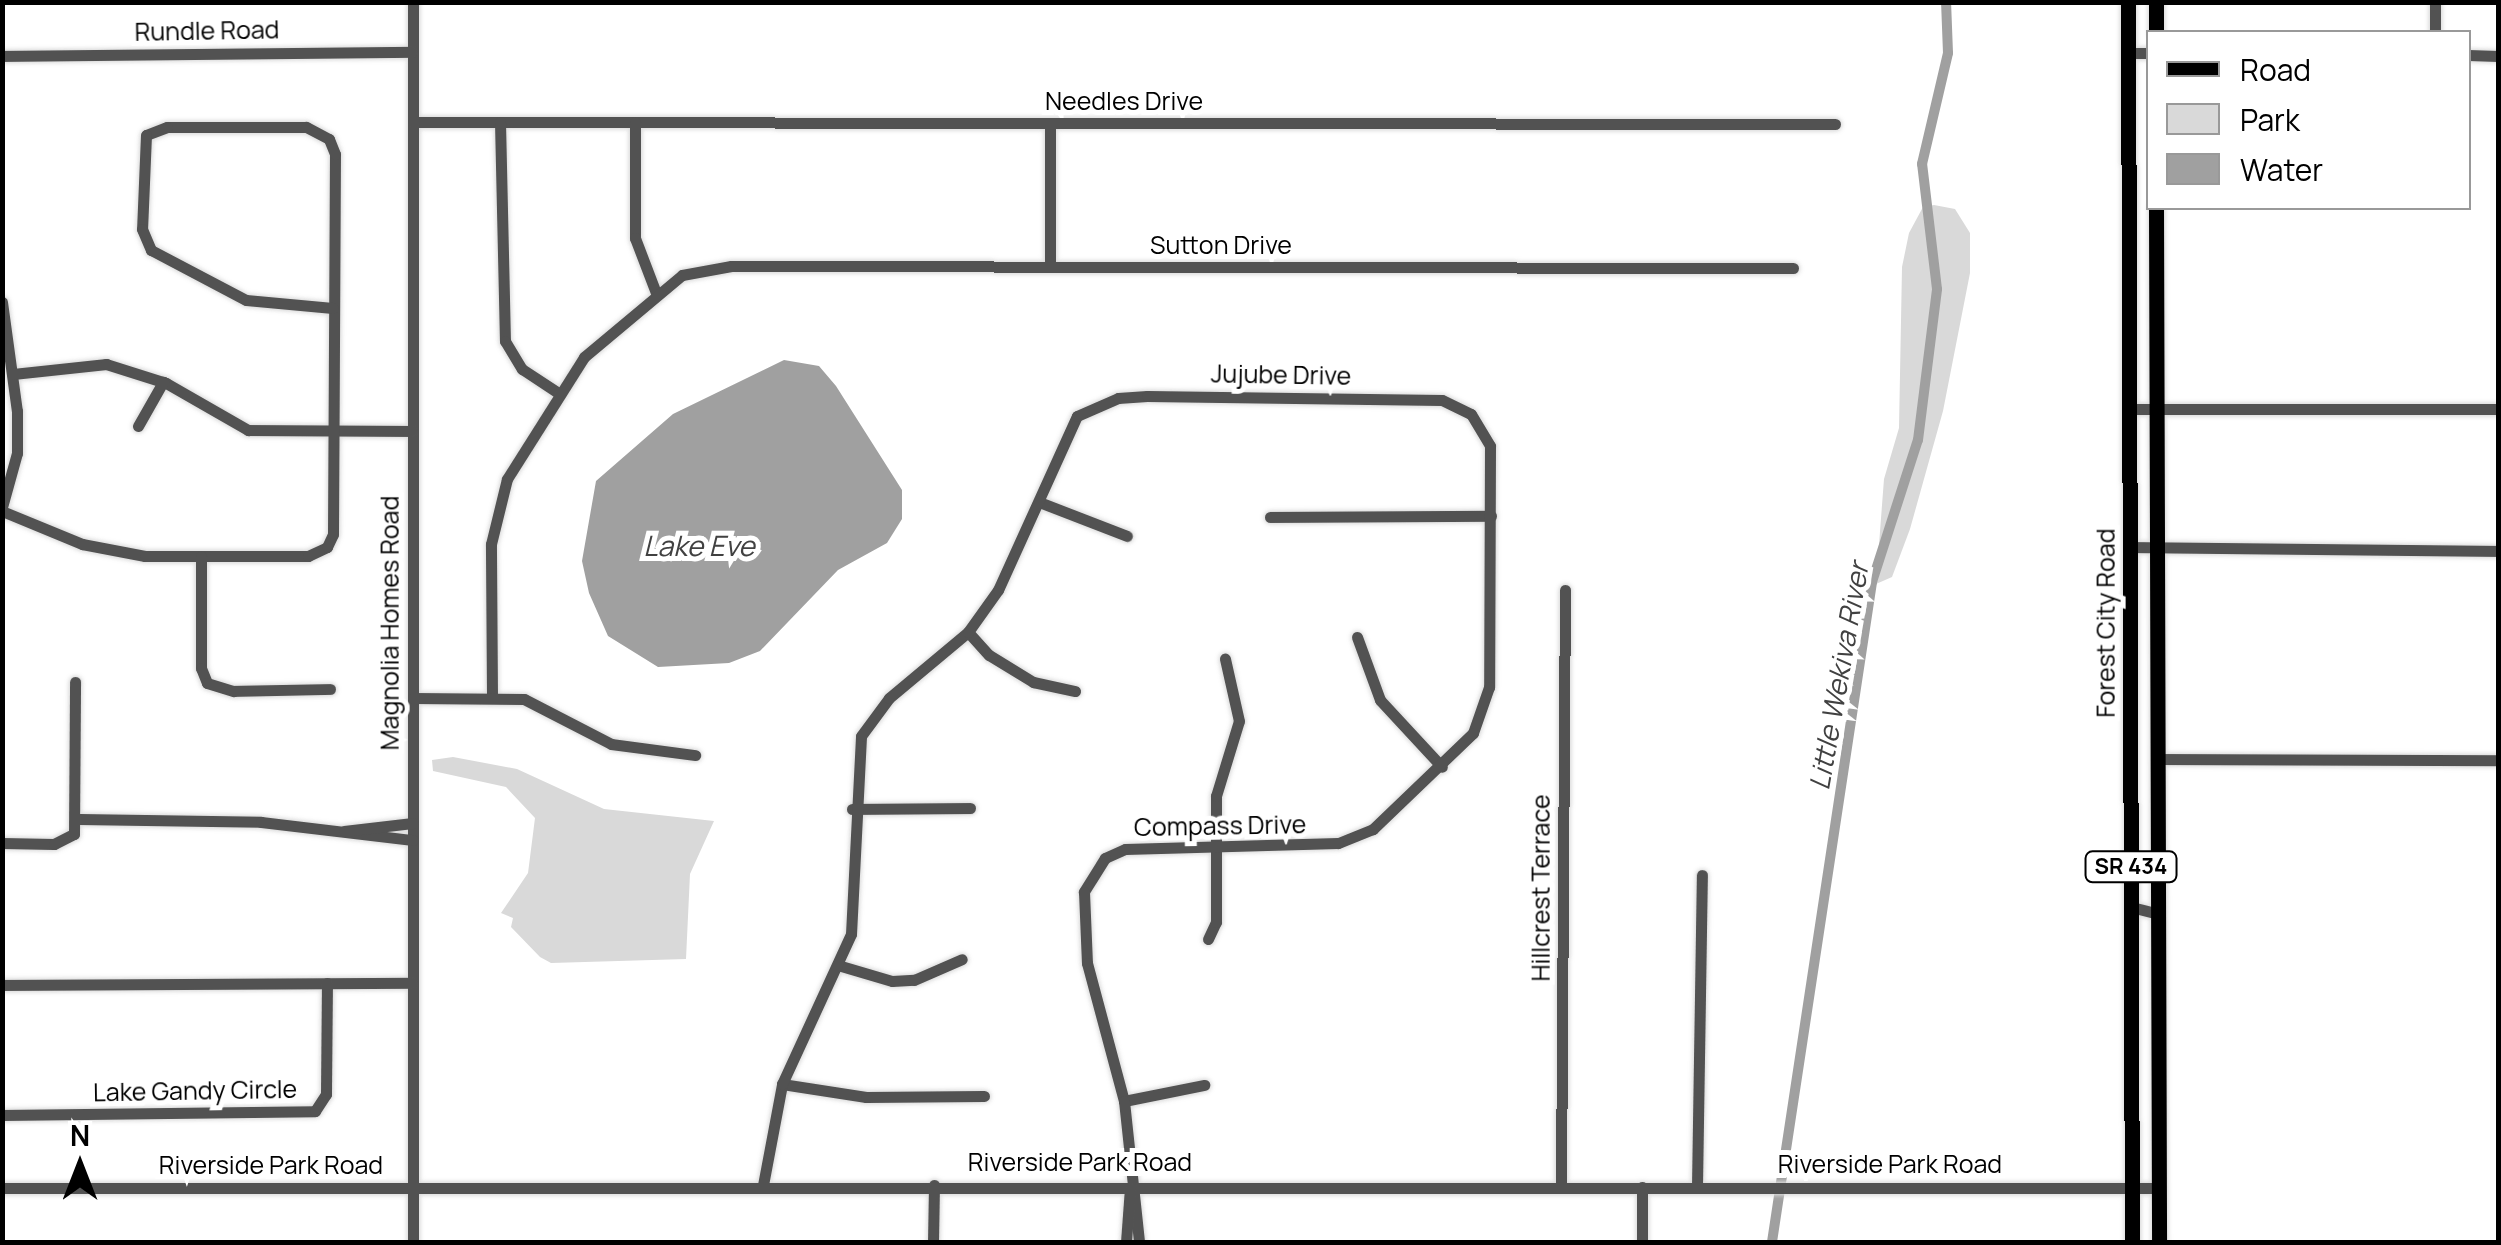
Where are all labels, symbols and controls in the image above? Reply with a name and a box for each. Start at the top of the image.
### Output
street label: Rundle Road [134,15,280,47]
legend [2146,30,2471,210]
text: Road [2240,49,2311,90]
street label: Needles Drive [1045,86,1203,116]
text: Park [2240,99,2300,140]
text: Water [2240,149,2323,190]
street label: Sutton Drive [1150,230,1292,260]
street label: Jujube Drive [1211,359,1351,391]
street label: Magnolia Homes Road [375,496,405,750]
water label: Lake Eve [643,528,755,562]
street label: Forest City Road [2091,528,2121,718]
water label: Little Wekiva River [1801,560,1875,792]
street label: Hillcrest Terrace [1526,795,1556,981]
street label: Compass Drive [1134,809,1306,843]
road number: SR 434 [2084,850,2178,884]
street label: Lake Gandy Circle [93,1074,297,1108]
north arrow [30,1115,130,1215]
text: N [70,1116,90,1154]
street label: Riverside Park Road [968,1147,1192,1177]
street label: Riverside Park Road [1778,1149,2002,1179]
street label: Riverside Park Road [159,1150,383,1180]

